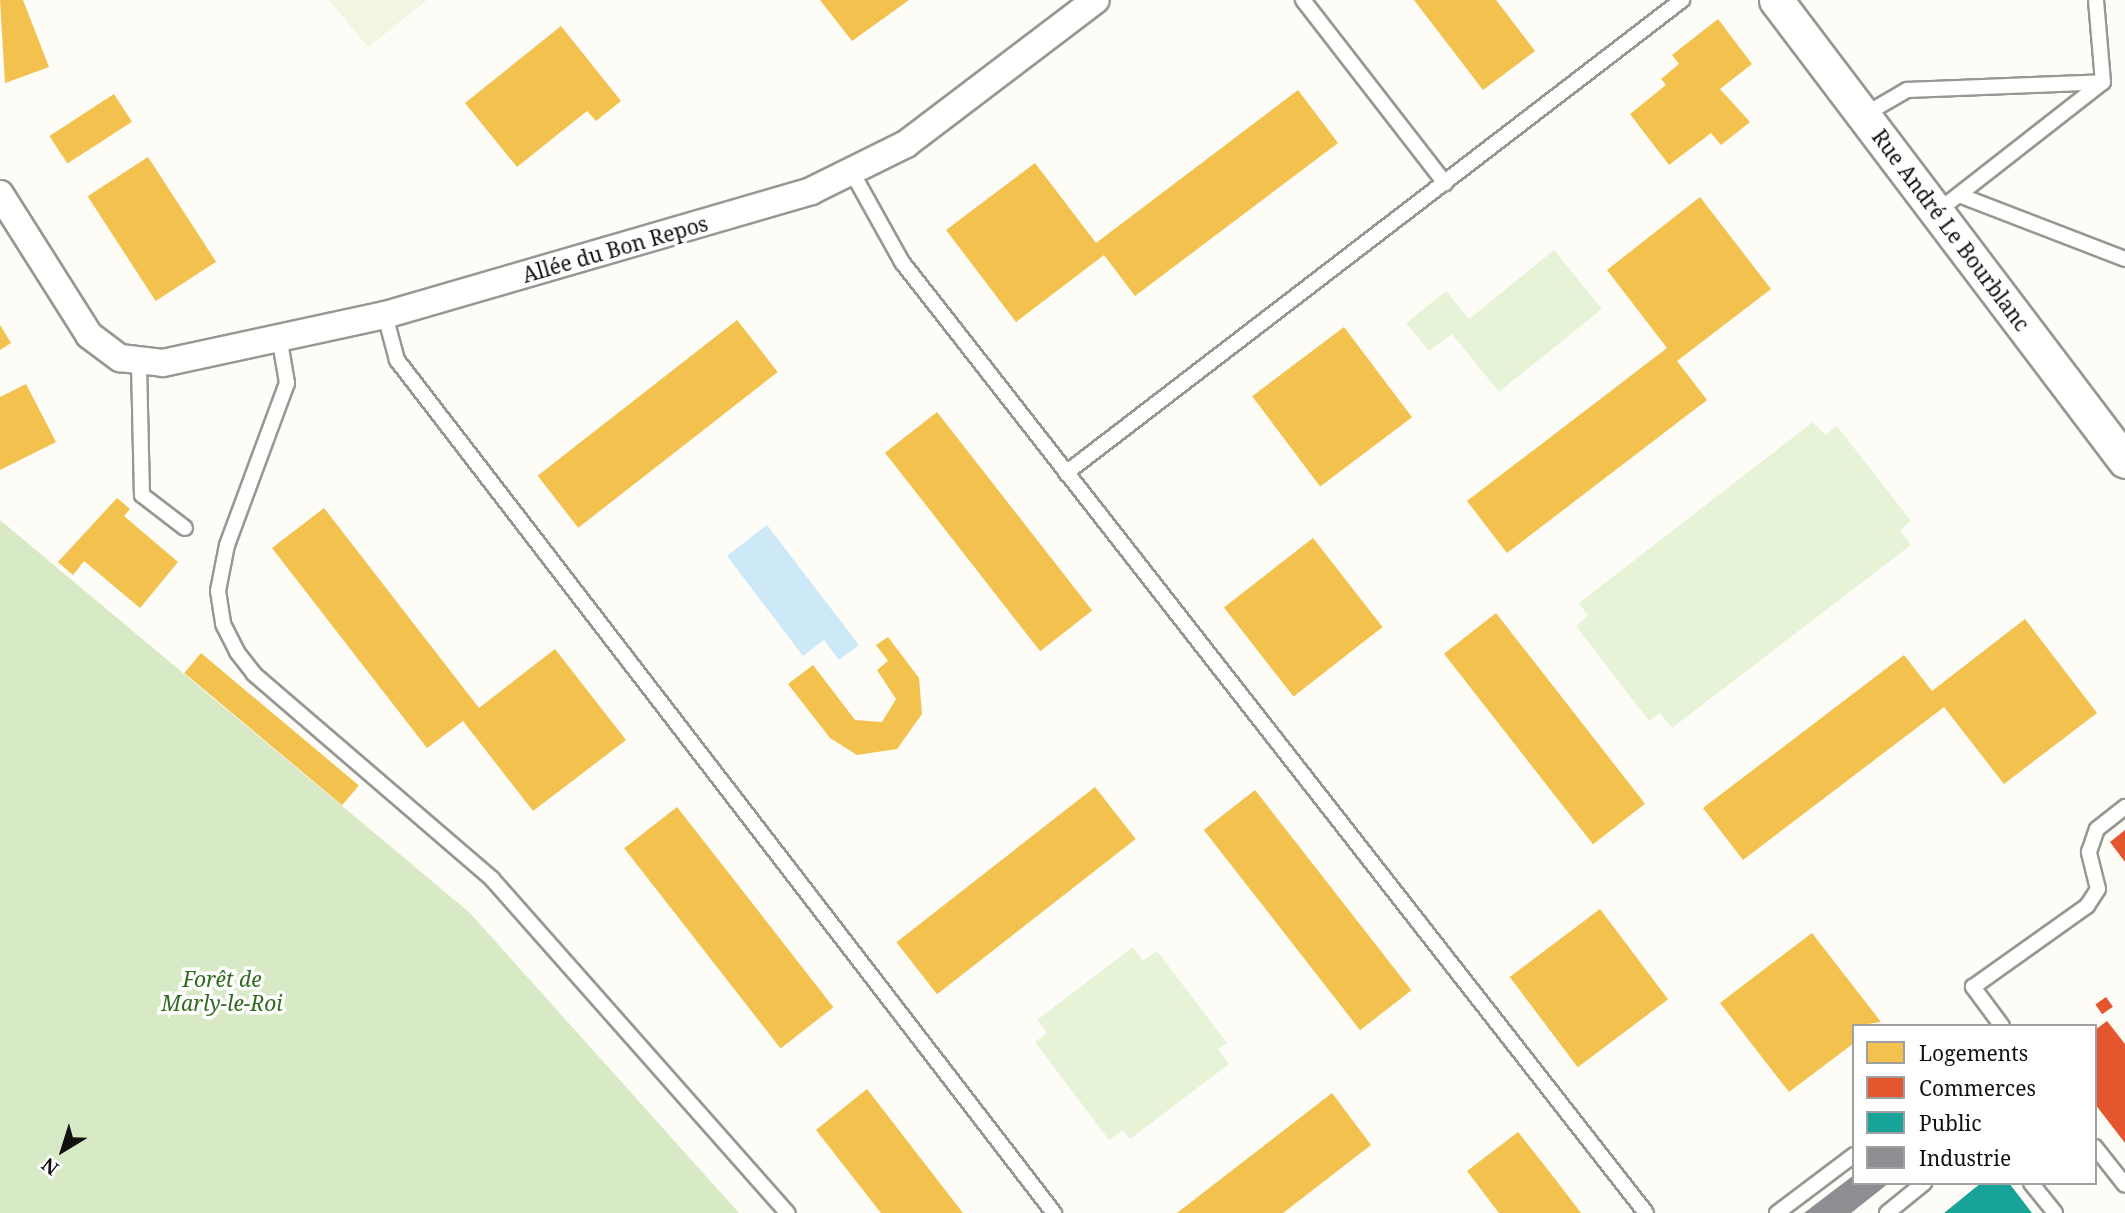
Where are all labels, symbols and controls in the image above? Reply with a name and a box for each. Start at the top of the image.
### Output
street label: Rue André Le Bourblanc [1867,124,2035,336]
street label: Allée du Bon Repos [519,210,711,288]
park label: Forêt de Marly-le-Roi [161,966,283,1016]
legend [1852,1024,2097,1185]
text: Logements [1919,1039,2028,1067]
text: Commerces [1919,1074,2036,1102]
text: Public [1919,1109,1981,1137]
north arrow [28,1115,98,1185]
text: Industrie [1919,1144,2011,1172]
text: N [36,1152,64,1181]

